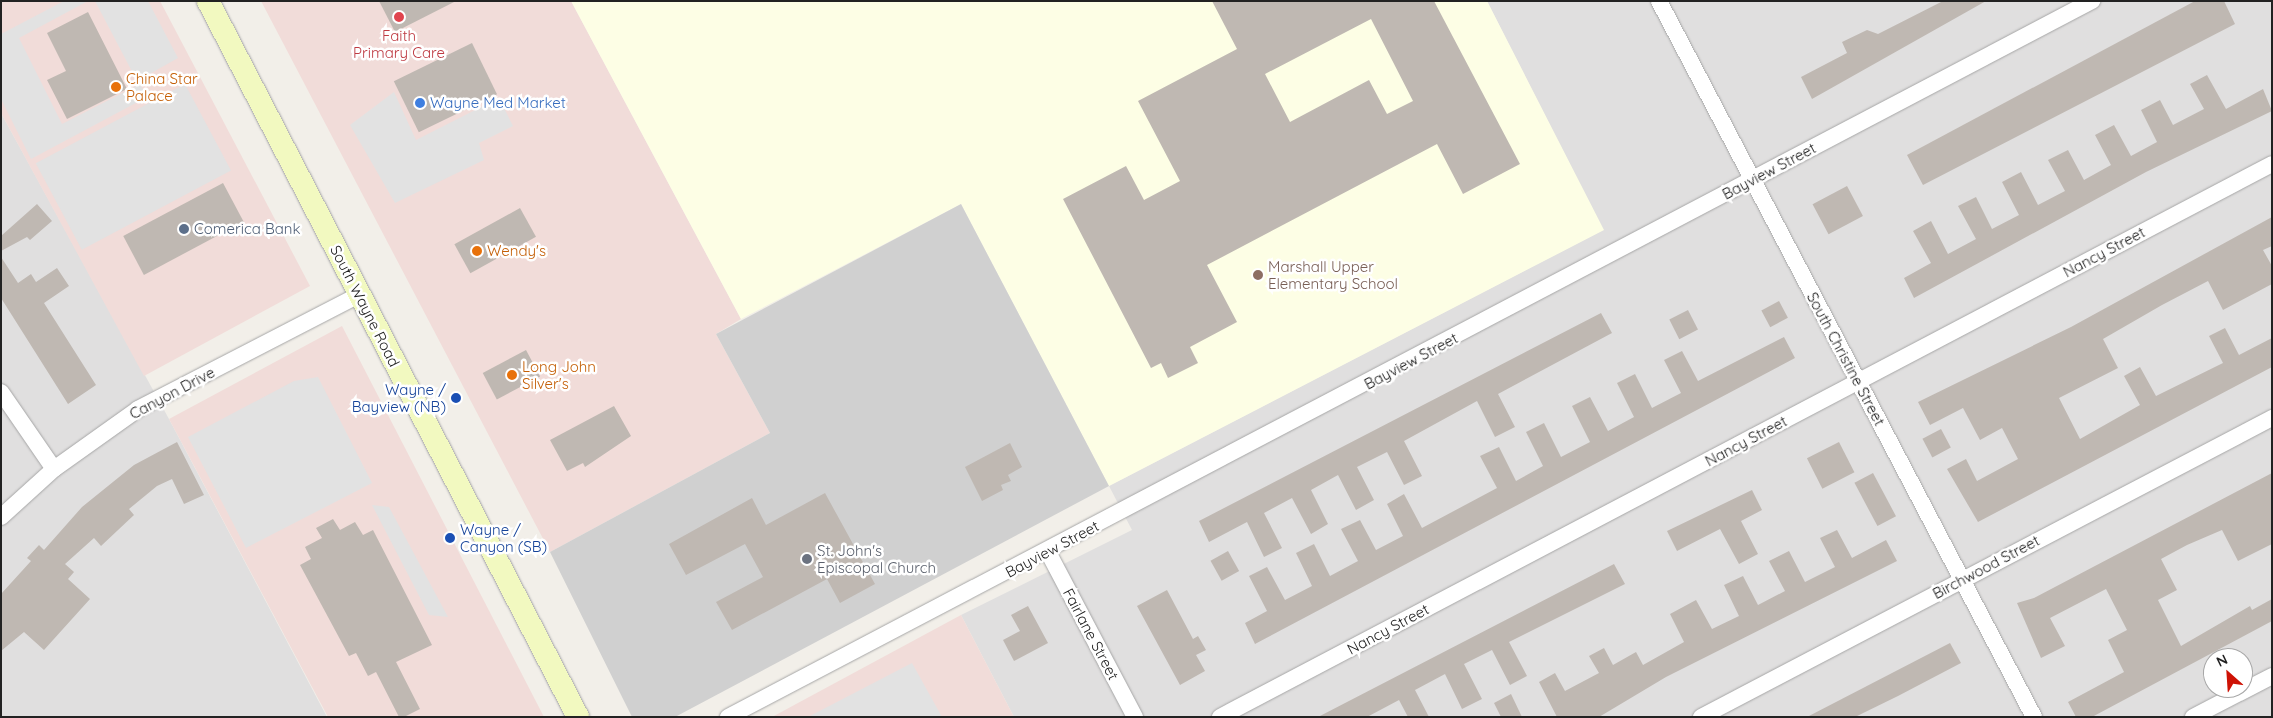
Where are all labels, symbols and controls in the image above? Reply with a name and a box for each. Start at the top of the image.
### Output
marker: Faith Primary Care [392,10,406,24]
place label: Faith Primary Care [353,26,445,61]
place label: China Star Palace [126,69,198,104]
marker: China Star Palace [110,81,122,93]
place label: Wayne Med Market [430,94,566,112]
marker: Wayne Med Market [414,97,426,109]
street label: Bayview Street [1719,139,1819,203]
place label: Comerica Bank [194,220,300,238]
marker: Comerica Bank [178,223,190,235]
street label: Nancy Street [2060,223,2148,281]
street label: South Wayne Road [327,242,403,370]
place label: Wendy's [487,242,546,260]
marker: Wendy's [471,245,483,257]
place label: Marshall Upper Elementary School [1268,257,1398,292]
marker: Marshall Upper Elementary School [1252,269,1264,281]
street label: South Christine Street [1803,289,1889,429]
street label: Bayview Street [1361,329,1461,393]
place label: Long John Silver's [522,357,596,392]
street label: Canyon Drive [126,363,218,423]
marker: Long John Silver's [506,369,518,381]
place label: Wayne / Bayview (NB) [352,380,446,415]
marker: Wayne / Bayview (NB) [450,392,462,404]
street label: Nancy Street [1702,412,1790,470]
street label: Bayview Street [1002,517,1102,581]
place label: Wayne / Canyon (SB) [460,520,547,555]
street label: Birchwood Street [1930,531,2042,603]
marker: Wayne / Canyon (SB) [444,532,456,544]
place label: St. John's Episcopal Church [817,541,936,576]
marker: St. John's Episcopal Church [801,553,813,565]
street label: Fairlane Street [1059,585,1123,683]
street label: Nancy Street [1344,600,1432,658]
north arrow [2203,648,2253,698]
text: N [2213,650,2230,671]

